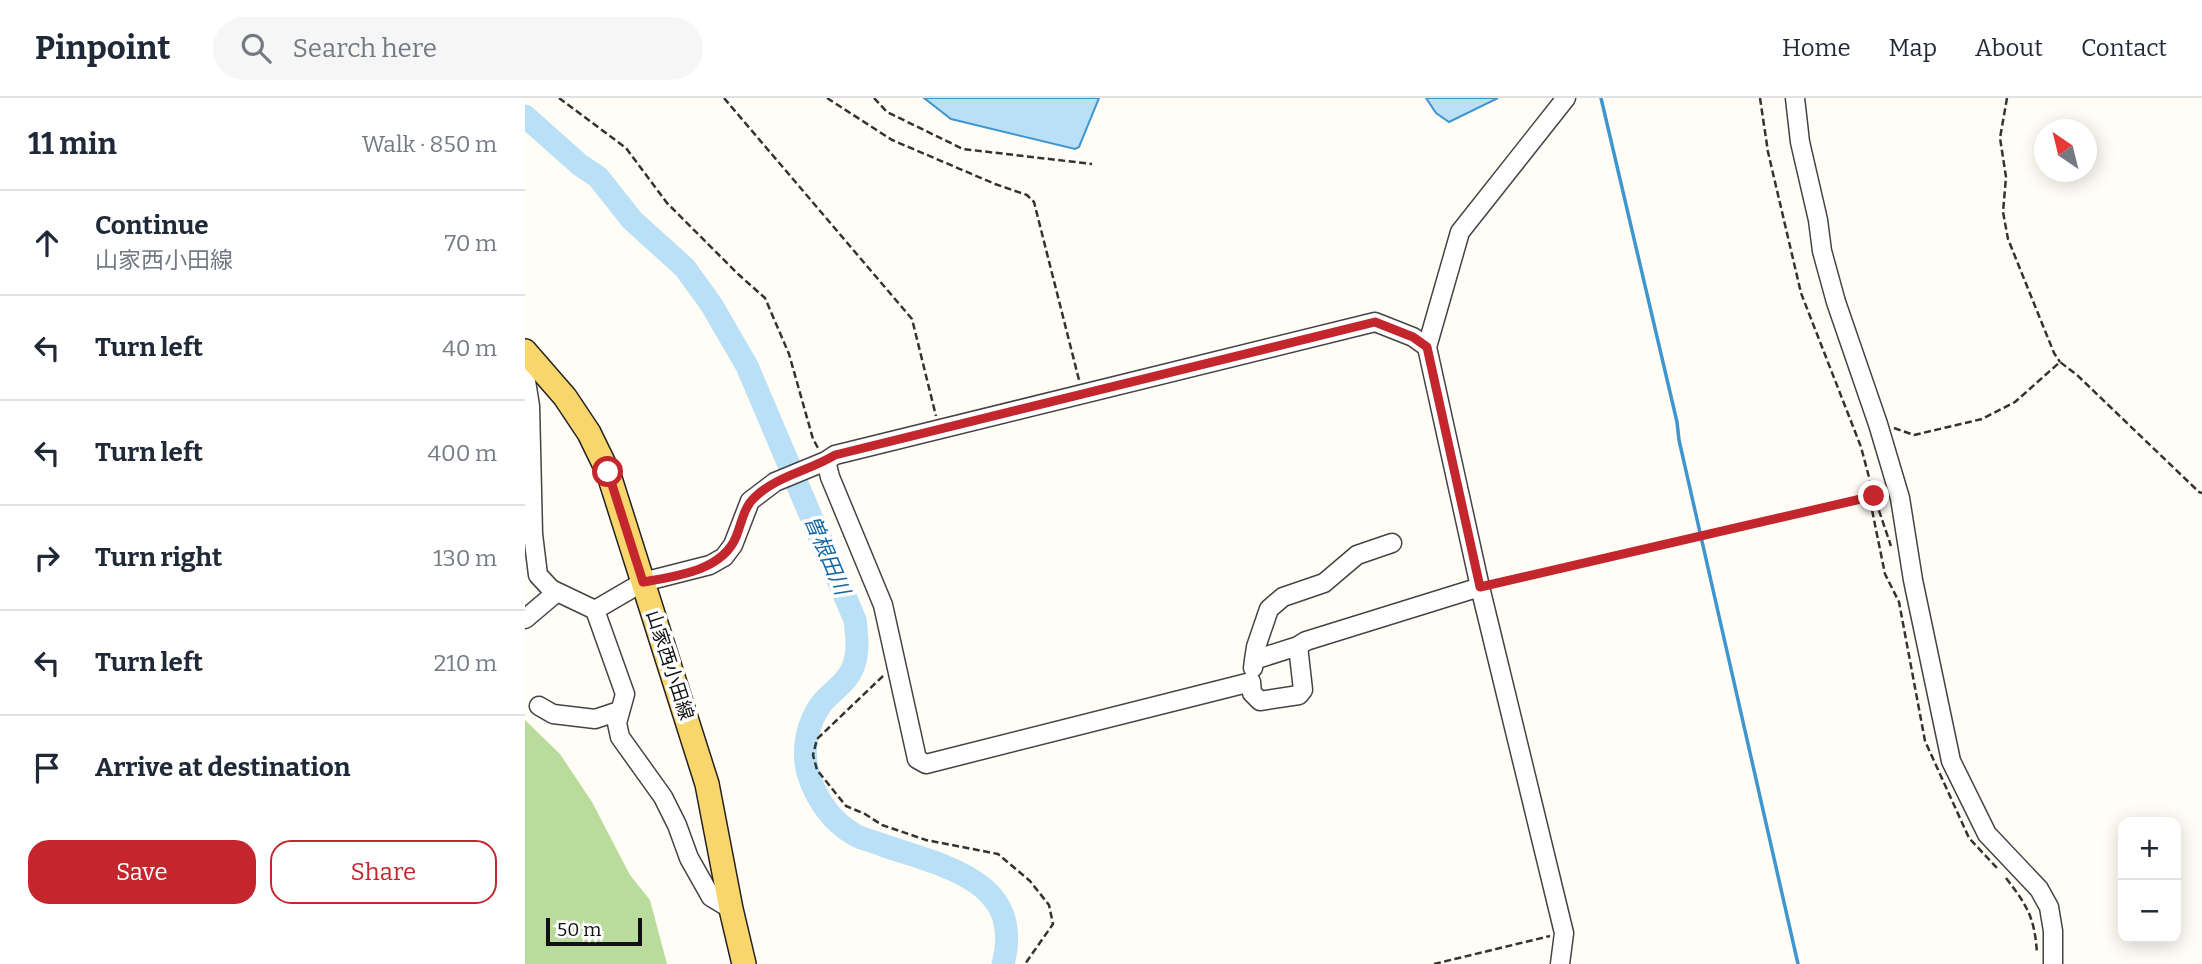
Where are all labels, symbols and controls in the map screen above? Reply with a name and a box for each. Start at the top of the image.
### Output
search box [213,17,703,80]
text: Pinpoint [35,28,171,68]
icon: search [237,29,275,67]
text: Search here [293,33,437,64]
text: Home [1782,34,1851,62]
text: Map [1889,34,1937,62]
text: About [1975,34,2043,62]
text: Contact [2081,34,2167,62]
north arrow [2034,119,2097,182]
text: 11 min [28,126,117,162]
text: Walk · 850 m [362,130,497,158]
text: Continue [95,210,209,241]
icon: ahead [28,224,66,262]
text: 70 m [445,229,497,257]
text: 山家西小田線 [95,246,233,274]
icon: left [28,329,66,367]
text: Turn left [95,332,203,363]
text: 40 m [442,334,497,362]
icon: left [28,434,66,472]
text: Turn left [95,437,203,468]
text: 400 m [428,439,497,467]
route start [592,456,623,487]
route end [1858,480,1889,511]
water label: 曽根田川 [799,511,856,601]
icon: right [28,539,66,577]
text: Turn right [95,542,222,573]
text: 130 m [433,544,497,572]
street label: 山家西小田線 [641,607,699,723]
icon: left [28,644,66,682]
text: Turn left [95,647,203,678]
text: 210 m [434,649,497,677]
icon: arrive [28,749,66,787]
text: Arrive at destination [95,752,350,783]
map controls [2118,817,2181,943]
button: + [2118,817,2181,880]
button: Save [28,840,256,904]
button: Share [270,840,497,904]
button: − [2118,880,2181,943]
scale bar [546,915,642,947]
text: 50 m [557,918,601,941]

